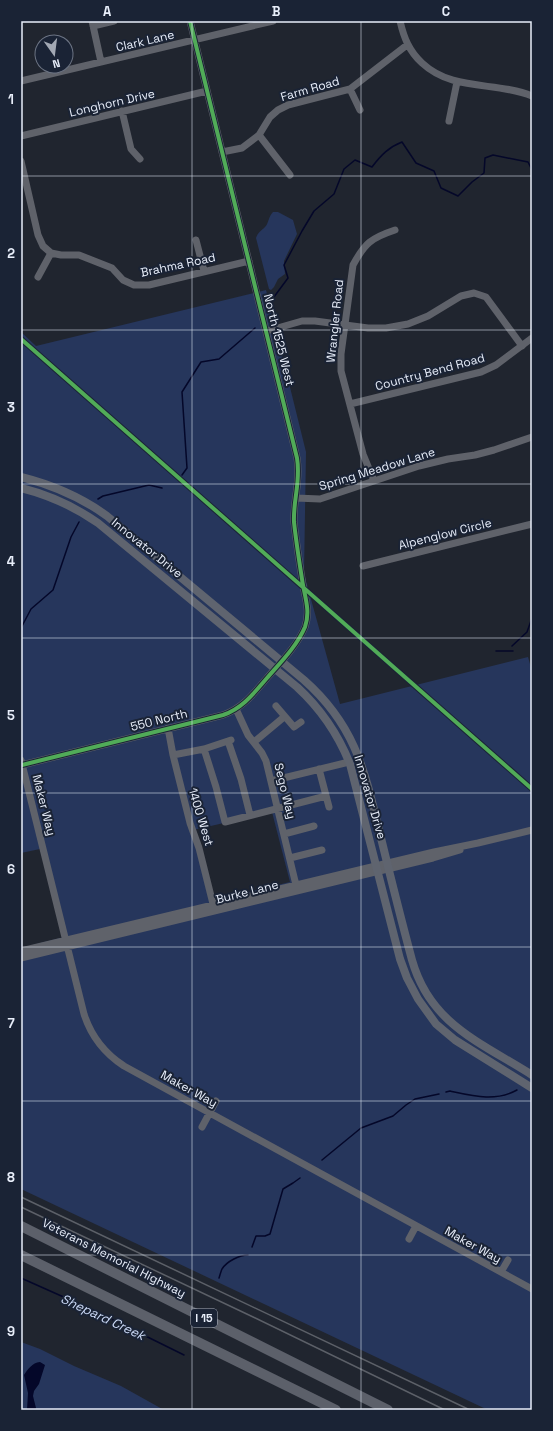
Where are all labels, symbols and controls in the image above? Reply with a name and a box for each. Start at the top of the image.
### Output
text: A [103,3,112,20]
text: B [272,3,281,20]
text: C [442,3,450,20]
street label: Clark Lane [114,27,176,55]
north arrow [34,34,74,74]
text: N [51,56,62,71]
street label: Farm Road [279,73,341,105]
street label: Longhorn Drive [68,85,156,121]
text: 1 [8,91,14,108]
text: 2 [7,245,15,262]
street label: Brahma Road [139,249,217,281]
street label: Wrangler Road [323,278,347,364]
street label: North 1525 West [260,292,298,388]
street label: Country Bend Road [373,350,487,394]
text: 3 [7,399,15,416]
street label: Spring Meadow Lane [317,444,437,494]
street label: Innovator Drive [108,515,186,581]
street label: Alpenglow Circle [397,515,493,553]
text: 4 [7,553,15,570]
street label: 550 North [129,705,189,735]
text: 5 [7,707,15,724]
street label: Innovator Drive [350,753,390,841]
street label: Sego Way [270,761,300,821]
street label: Maker Way [29,773,59,837]
street label: 1400 West [185,786,217,848]
text: 6 [7,861,15,878]
street label: Burke Lane [214,876,280,908]
text: 7 [7,1015,15,1032]
street label: Maker Way [158,1067,220,1111]
text: 8 [7,1169,15,1186]
street label: Veterans Memorial Highway [39,1215,189,1301]
street label: Maker Way [442,1223,504,1267]
water label: Shepard Creek [58,1290,150,1345]
road number: I 15 [191,1309,217,1327]
text: 9 [7,1323,15,1340]

